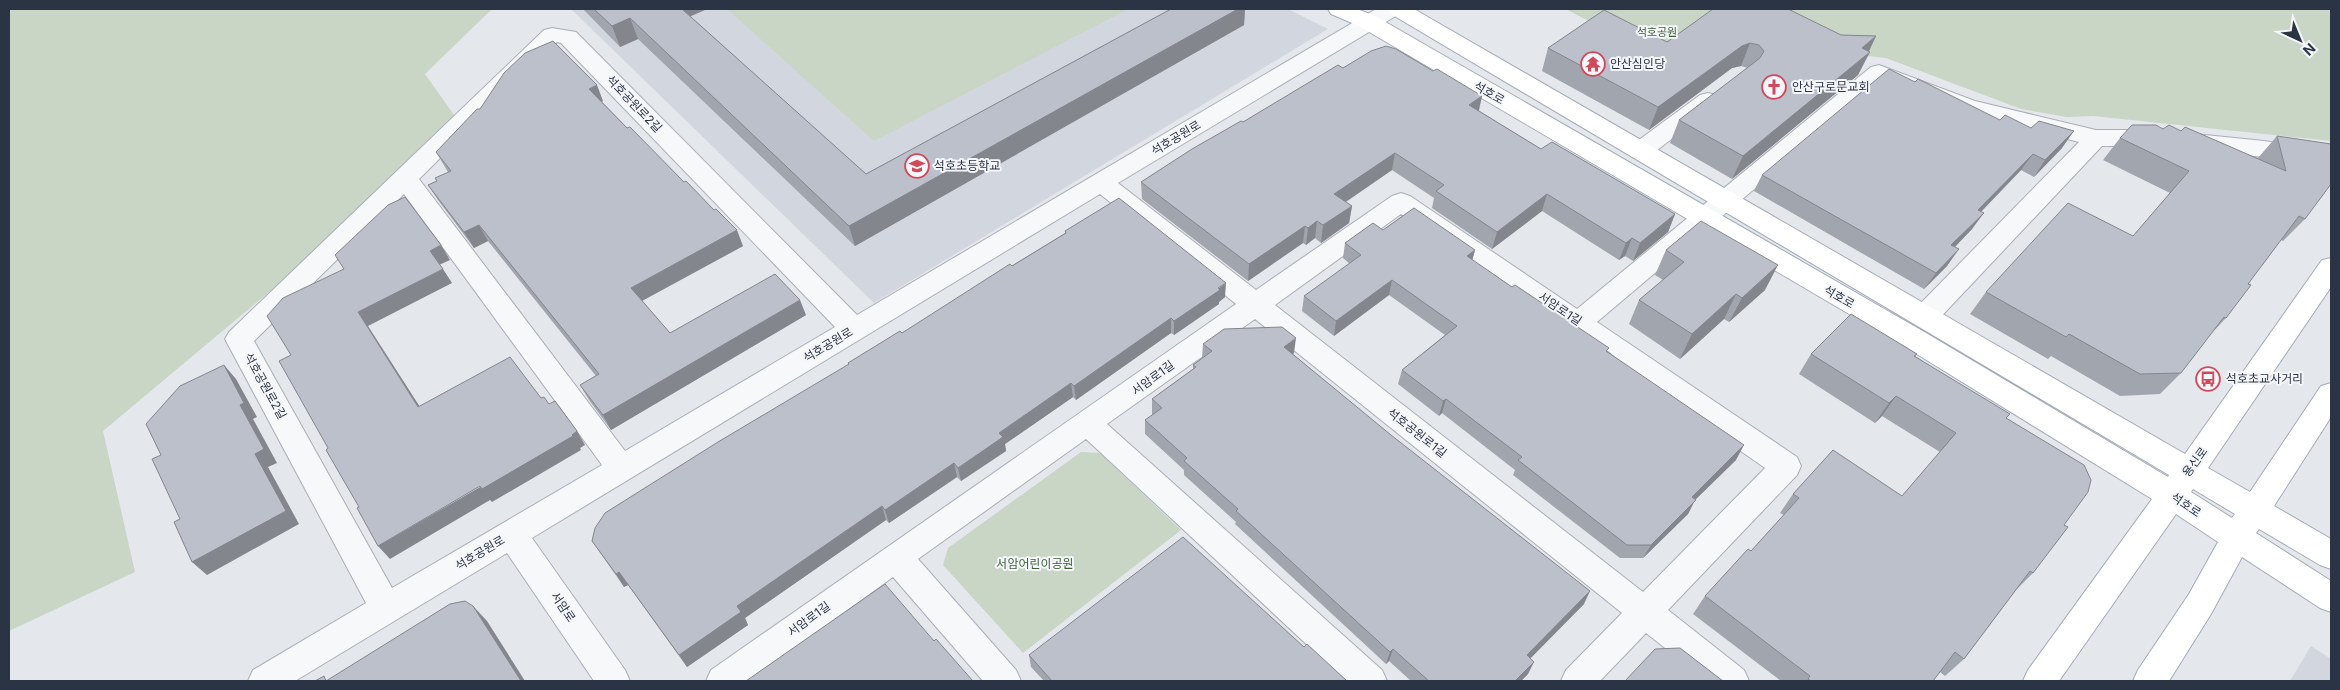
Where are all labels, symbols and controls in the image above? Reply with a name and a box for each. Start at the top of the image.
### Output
north arrow [2275,15,2325,65]
park label: 석호공원 [1637,25,1677,39]
text: N [2300,40,2319,60]
temple icon: 안산심인당 [1580,51,1606,77]
place label: 안산심인당 [1610,56,1665,71]
street label: 석호공원로2길 [603,72,665,135]
church icon: 안산구로문교회 [1761,74,1787,100]
street label: 석호로 [1471,78,1507,107]
place label: 안산구로문교회 [1792,79,1869,94]
street label: 석호공원로 [1148,117,1203,158]
school or university icon: 석호초등학교 [904,153,930,179]
place label: 석호초등학교 [934,158,1000,173]
street label: 석호로 [1821,282,1857,311]
street label: 서암로1길 [1536,289,1585,329]
street label: 석호공원로 [800,324,855,365]
street label: 석호공원로2길 [241,350,290,422]
street label: 서암로1길 [1128,357,1177,398]
bus stop icon: 석호초교사거리 [2195,366,2221,392]
place label: 석호초교사거리 [2226,371,2303,386]
street label: 석호공원로1길 [1385,405,1450,460]
street label: 용신로 [2179,444,2210,480]
street label: 석호로 [2168,489,2204,520]
street label: 석호공원로 [452,532,507,573]
park label: 서암어린이공원 [996,556,1074,571]
street label: 서암로 [548,589,579,625]
street label: 서암로1길 [784,598,833,639]

